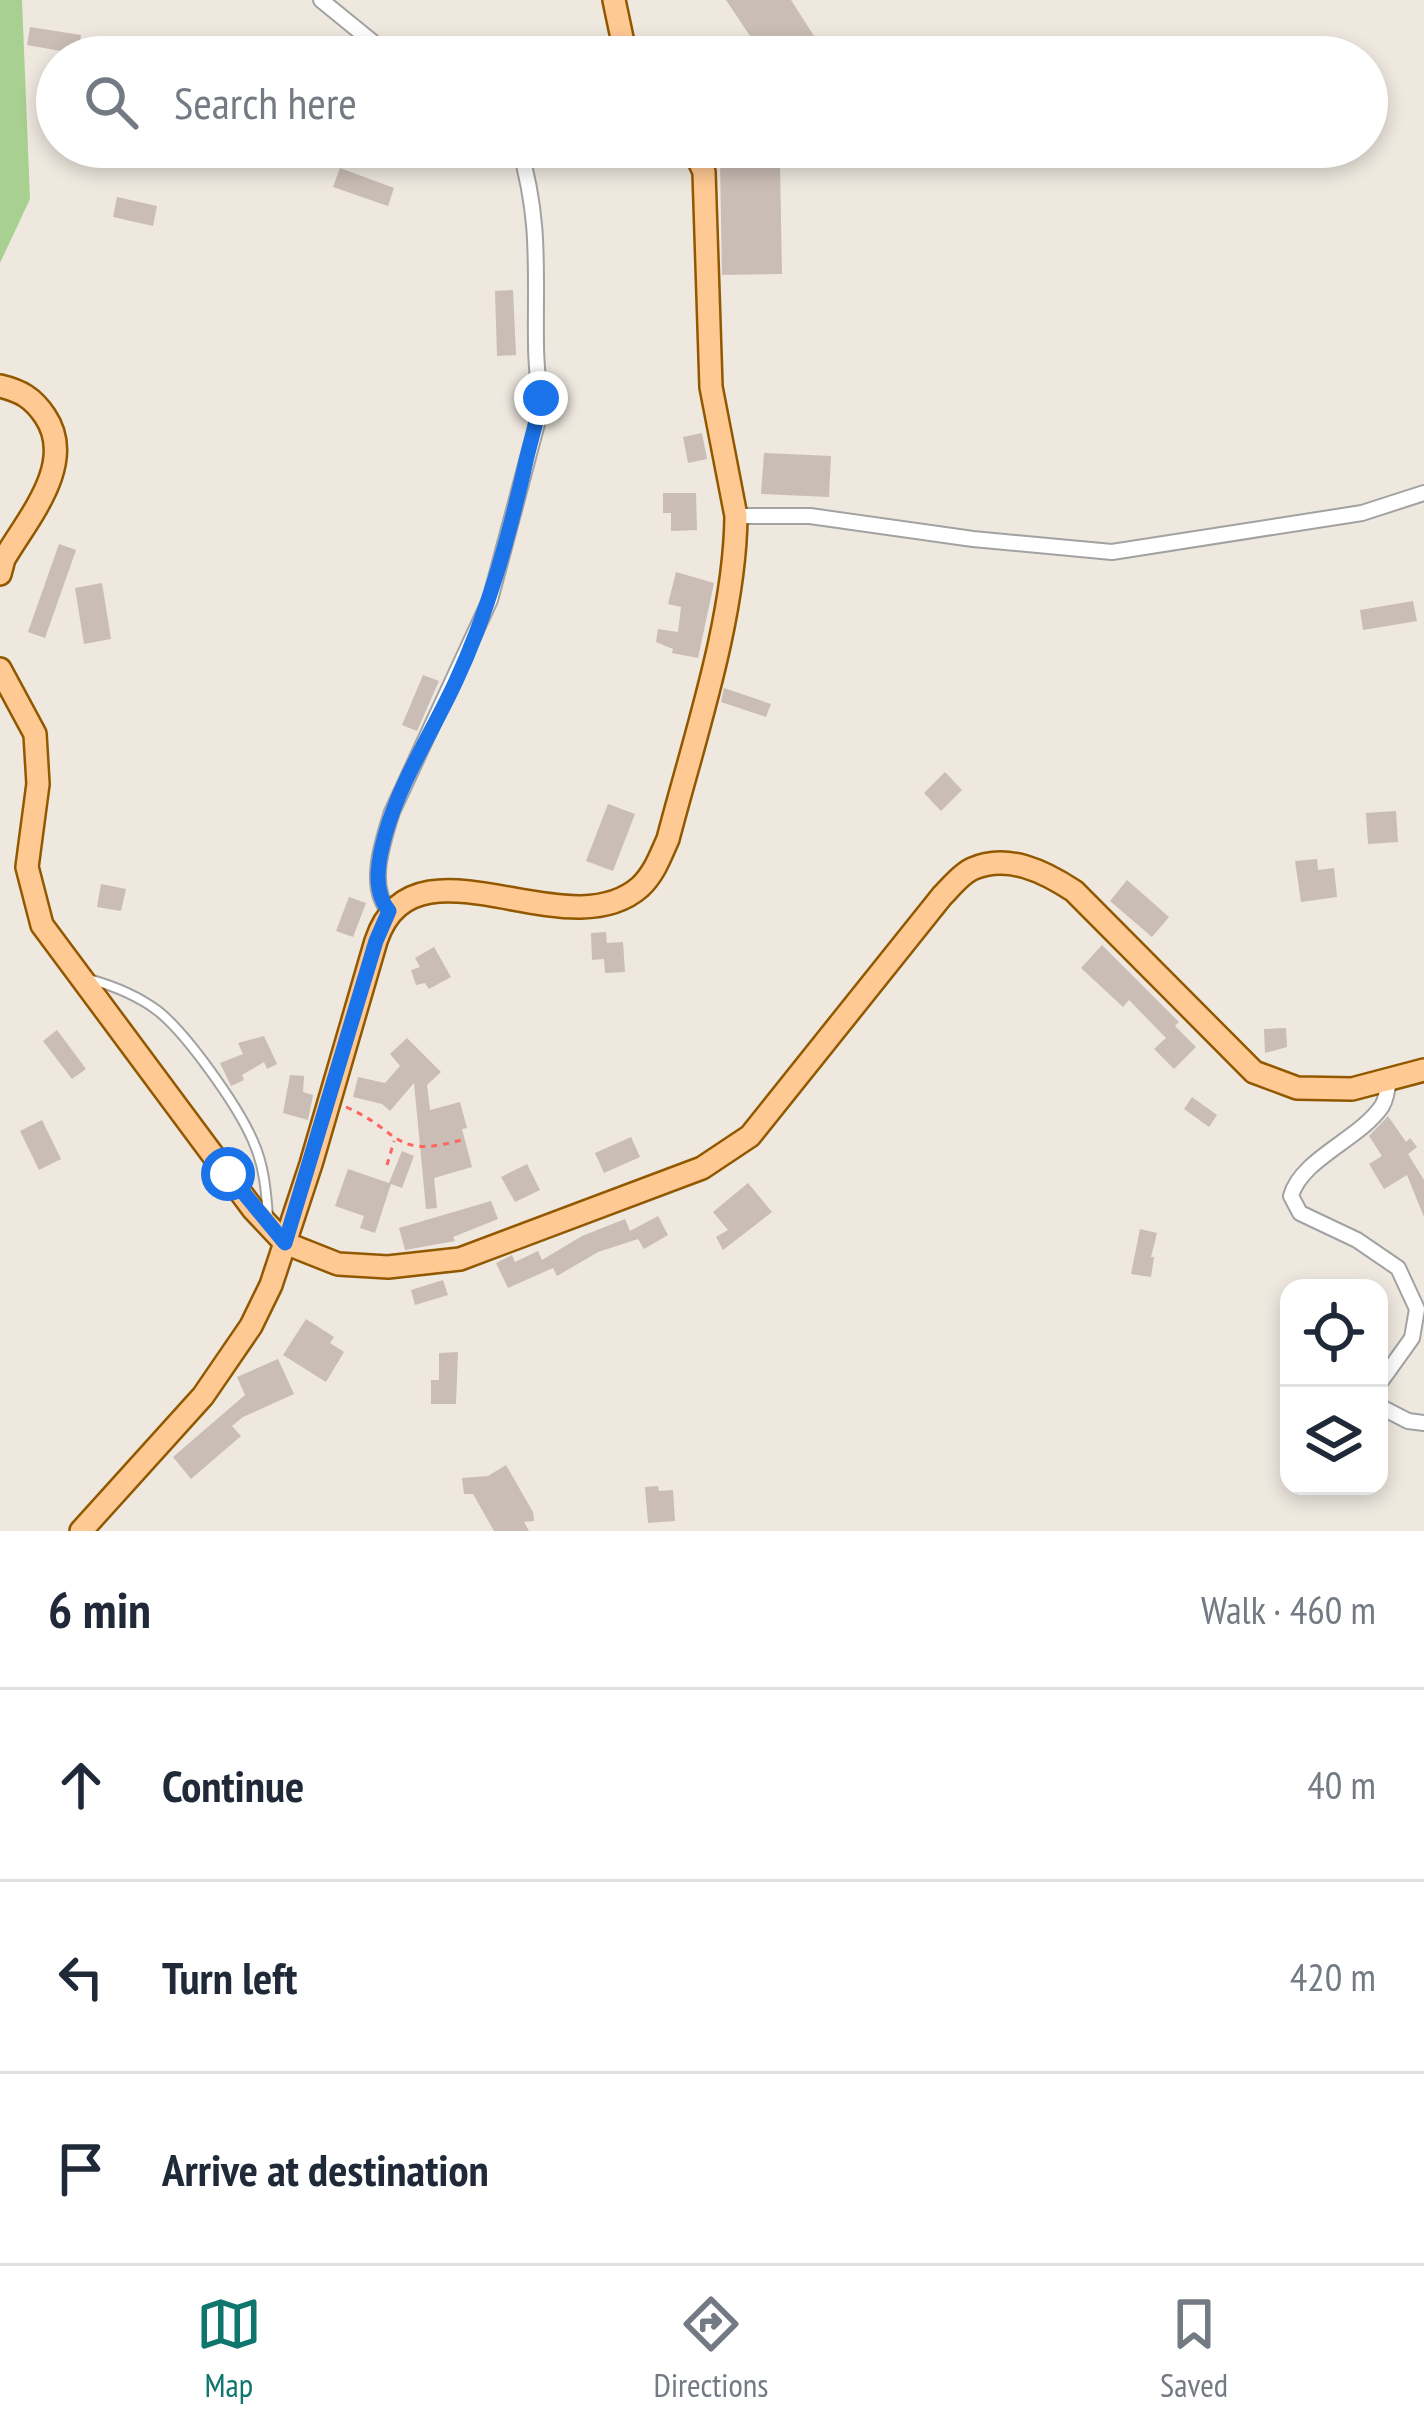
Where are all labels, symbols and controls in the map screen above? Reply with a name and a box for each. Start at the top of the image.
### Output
search box [36,36,1388,168]
icon: search [78,69,144,135]
text: Search here [174,73,357,131]
route end [514,371,568,425]
route start [201,1147,255,1201]
map controls [1280,1279,1388,1495]
button: locate [1280,1279,1388,1387]
button: layers [1280,1387,1388,1495]
text: 6 min [48,1576,151,1642]
text: Walk · 460 m [1201,1584,1376,1635]
icon: ahead [48,1752,114,1818]
text: Continue [162,1756,304,1814]
text: 40 m [1307,1759,1376,1810]
icon: left [48,1944,114,2010]
text: Turn left [162,1948,297,2006]
text: 420 m [1290,1951,1376,2002]
icon: arrive [48,2136,114,2202]
text: Arrive at destination [162,2140,489,2198]
tab: Map [196,2291,262,2406]
tab: Directions [654,2291,768,2406]
tab: Saved [1160,2291,1228,2406]

